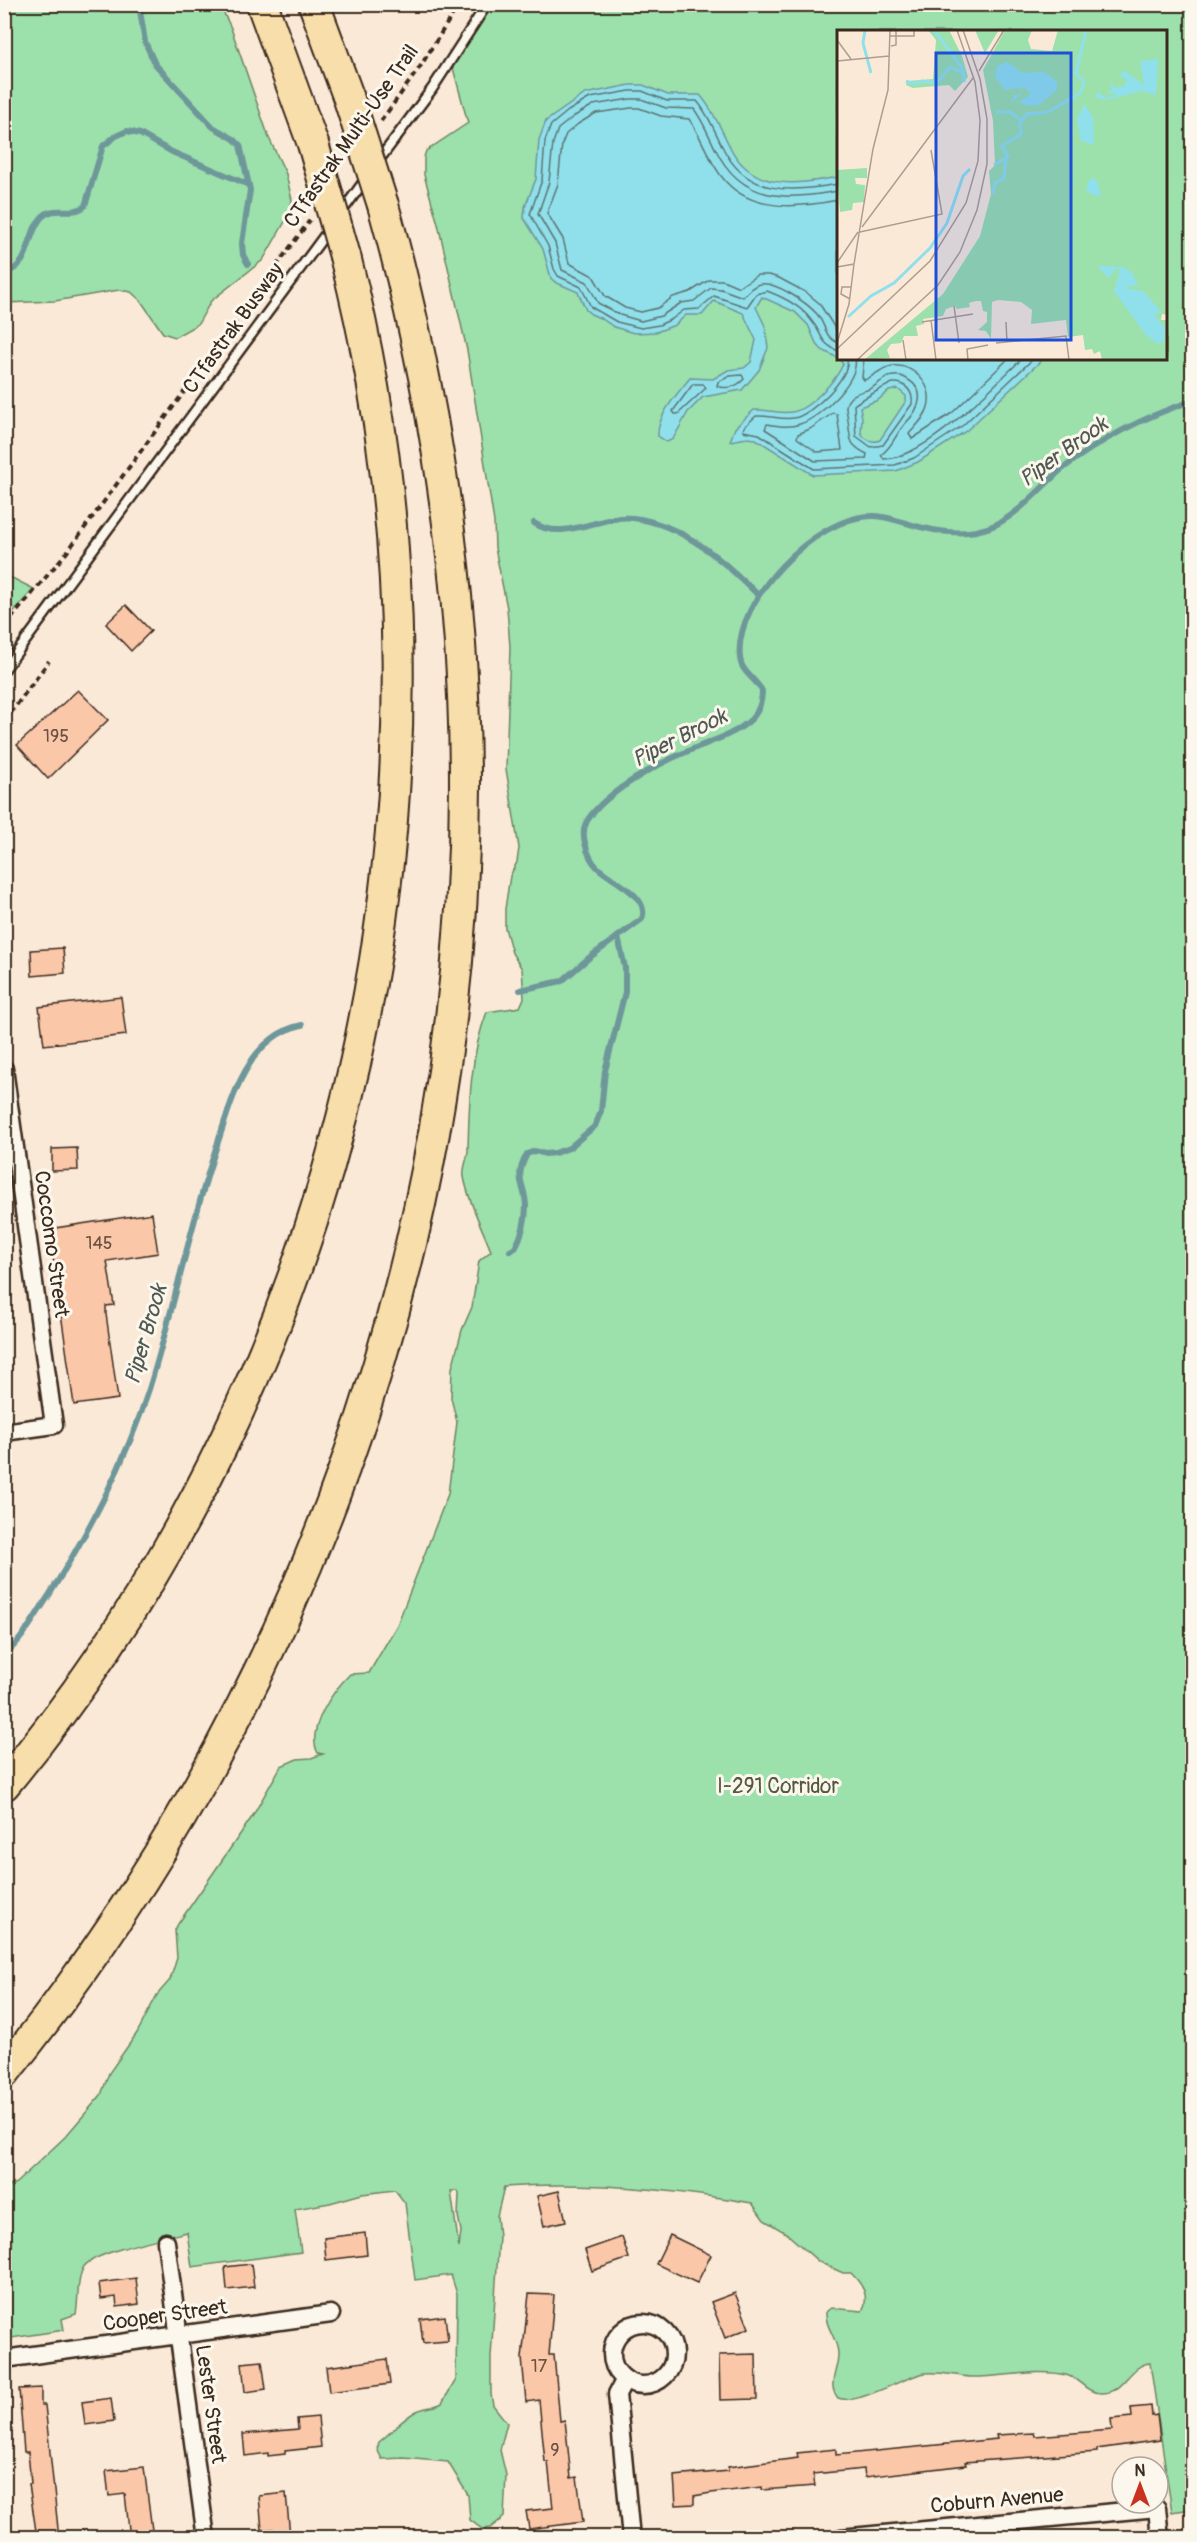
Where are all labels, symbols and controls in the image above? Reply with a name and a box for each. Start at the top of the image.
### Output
inset map [837,30,1167,360]
street label: CTfastrak Multi-Use Trail [278,39,425,233]
street label: CTfastrak Busway [177,258,290,399]
water label: Piper Brook [1014,409,1115,493]
water label: Piper Brook [627,701,733,774]
house number: 195 [43,725,69,748]
street label: Coccomo Street [28,1169,75,1320]
house number: 145 [85,1232,113,1255]
water label: Piper Brook [118,1279,174,1387]
park label: I-291 Corridor [717,1773,839,1800]
street label: Cooper Street [101,2293,229,2338]
street label: Lester Street [189,2343,232,2466]
house number: 17 [531,2355,548,2378]
house number: 9 [550,2439,560,2462]
north arrow [1110,2455,1170,2515]
text: N [1135,2461,1146,2481]
street label: Coburn Avenue [929,2481,1065,2520]

